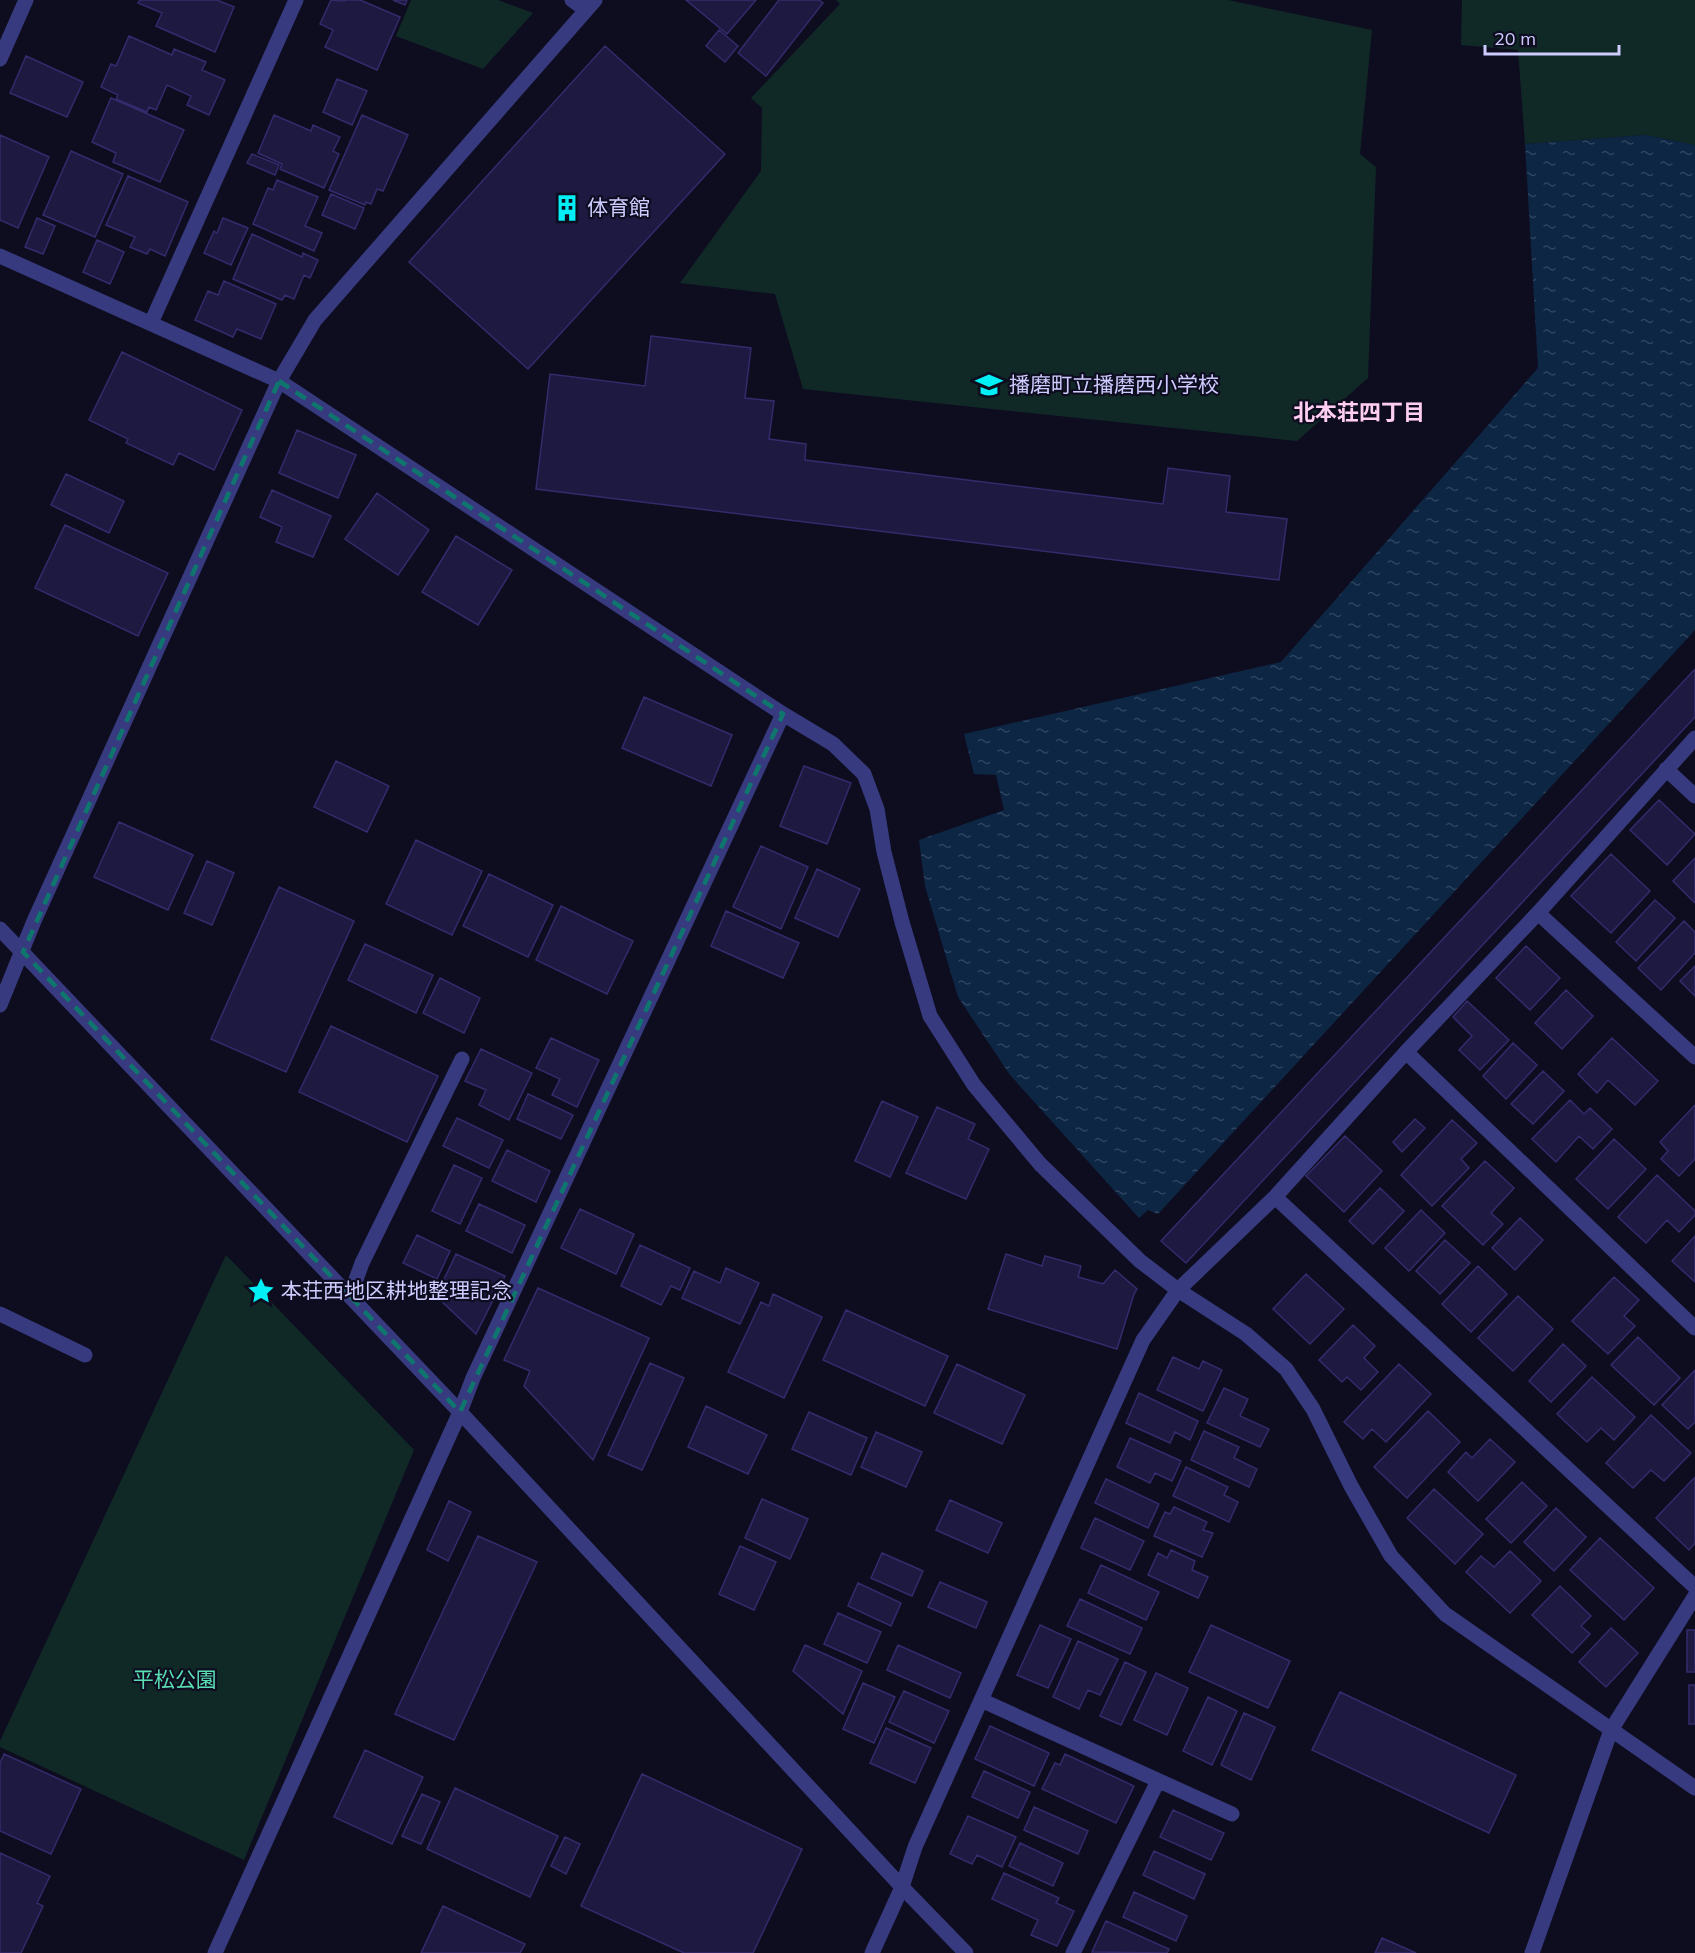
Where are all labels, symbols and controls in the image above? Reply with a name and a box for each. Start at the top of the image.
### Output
scale bar [1485,18,1618,56]
text: 20 m [1494,27,1536,50]
building icon: 体育館 [552,193,582,223]
place label: 体育館 [587,194,650,220]
school or university icon: 播磨町立播磨西小学校 [974,370,1004,400]
place label: 播磨町立播磨西小学校 [1009,371,1219,397]
district label: 北本荘四丁目 [1293,398,1425,426]
place icon: 本荘西地区耕地整理記念 [246,1276,276,1306]
place label: 本荘西地区耕地整理記念 [281,1277,512,1303]
park label: 平松公園 [133,1666,217,1692]

